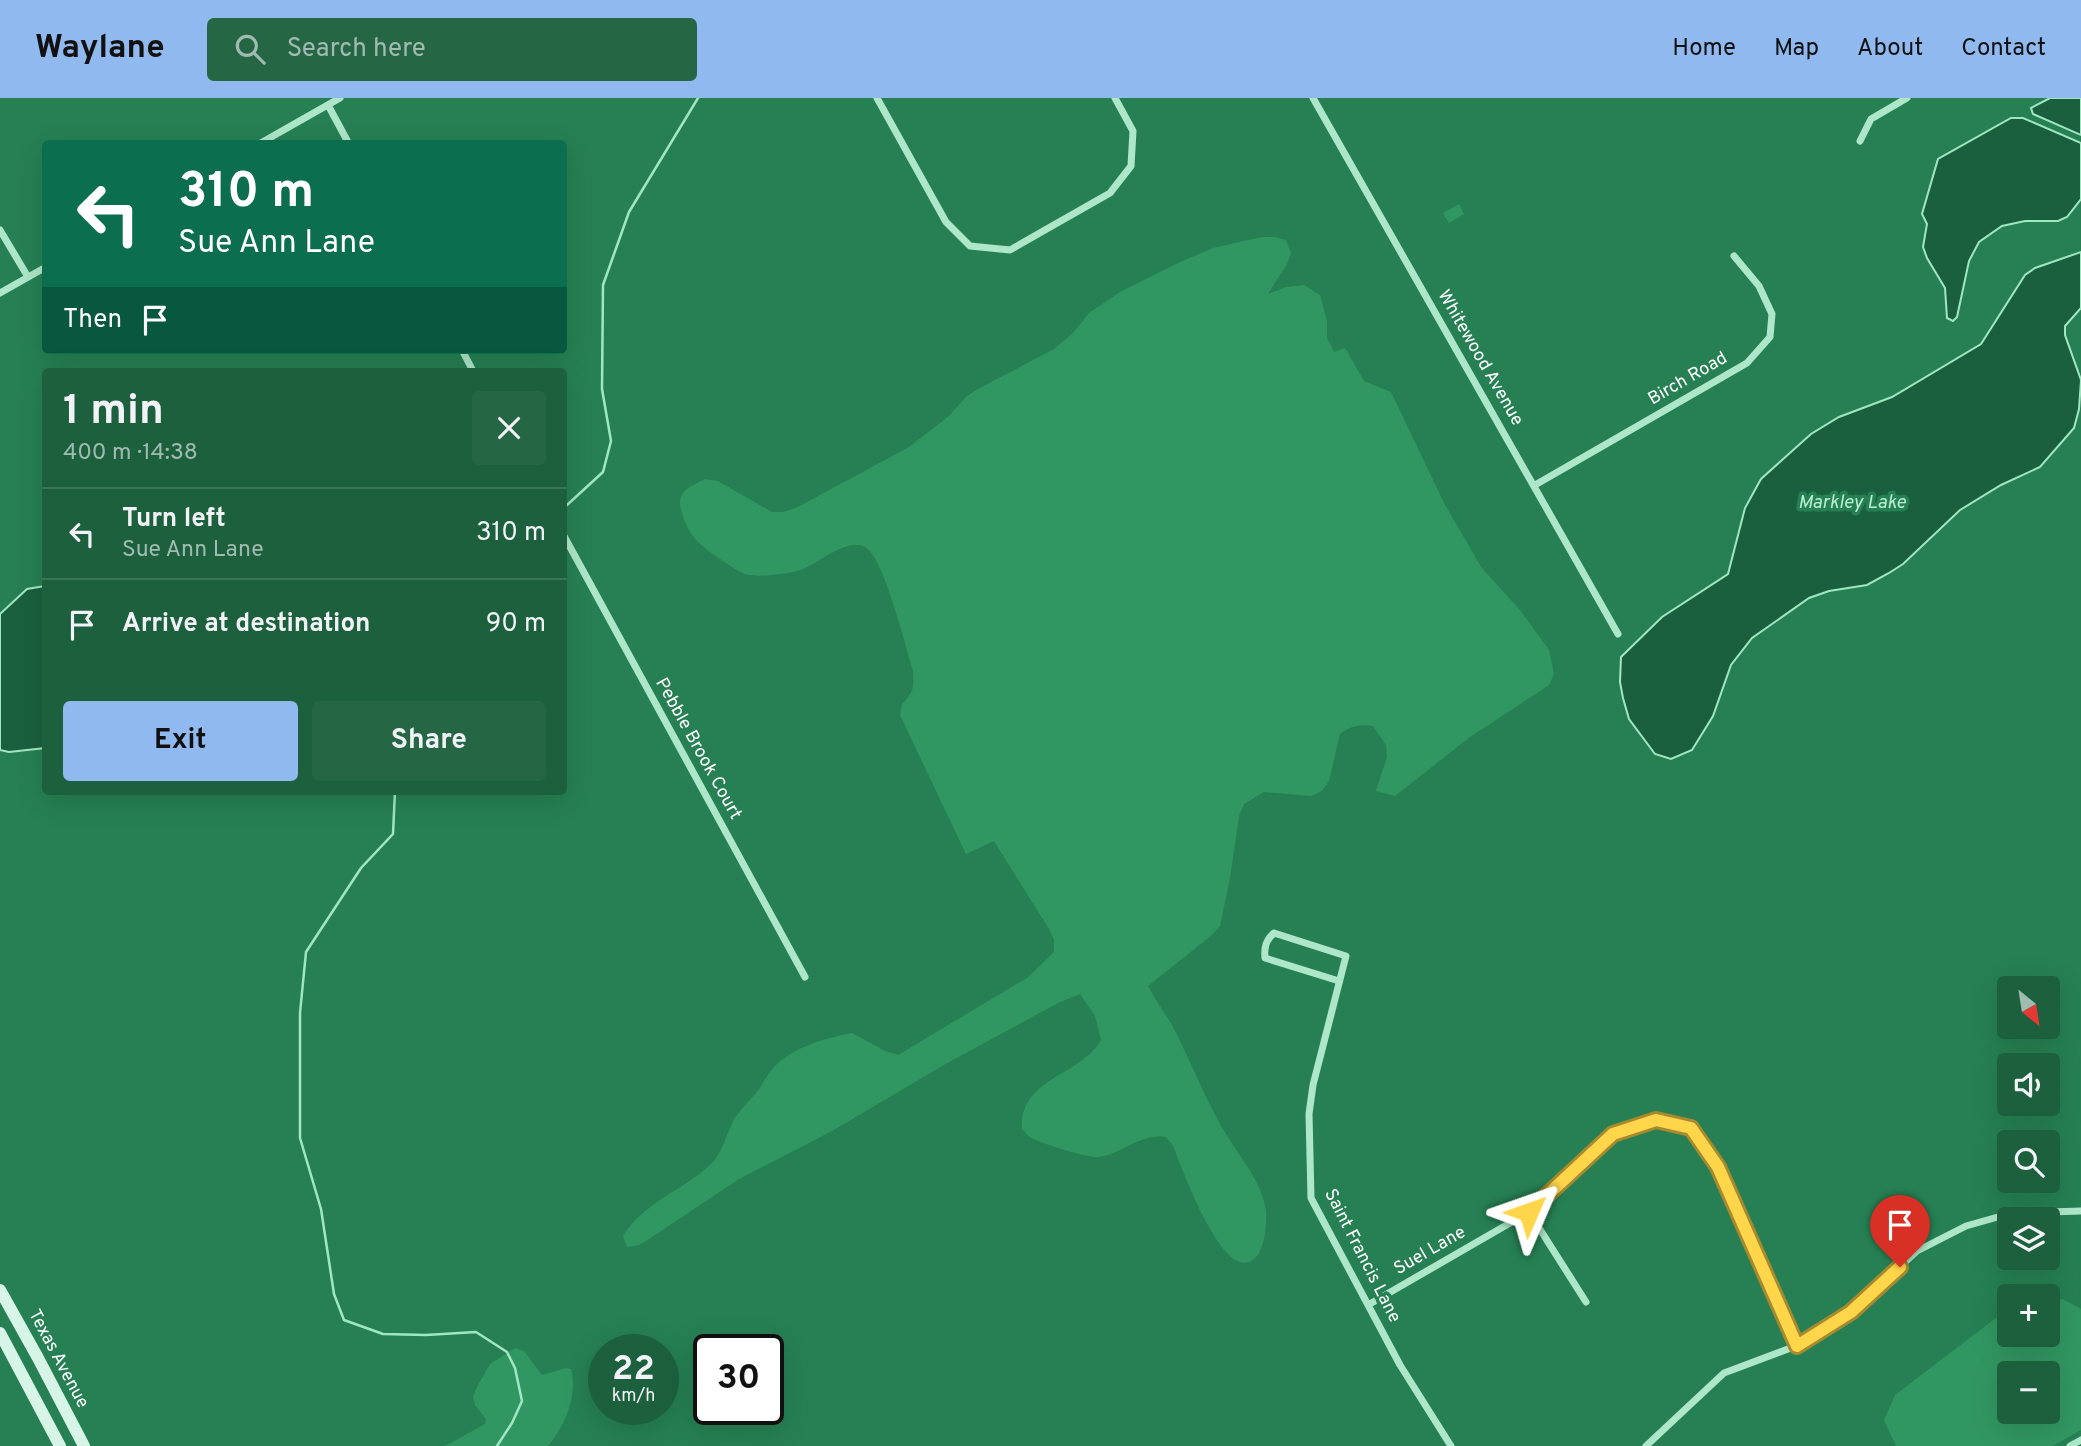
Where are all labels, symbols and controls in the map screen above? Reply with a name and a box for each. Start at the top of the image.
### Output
search box [207,18,697,81]
text: Waylane [35,28,165,70]
icon: search [231,30,269,68]
text: Search here [287,33,426,66]
text: Home [1672,34,1736,64]
text: Map [1774,34,1819,64]
text: About [1857,34,1923,64]
text: Contact [1961,34,2046,64]
text: 310 m [178,163,314,225]
icon: left [63,168,154,259]
text: Sue Ann Lane [178,224,375,264]
street label: Whitewood Avenue [1432,286,1528,430]
icon: arrive [136,301,174,339]
text: Then [63,304,122,337]
street label: Birch Road [1644,347,1732,411]
text: 1 min [63,386,164,439]
button: close [472,391,546,465]
text: 400 m · 14:38 [63,439,198,468]
water label: Markley Lake [1798,491,1906,515]
text: Turn left [122,503,226,536]
icon: left [63,515,101,553]
text: 310 m [476,517,546,550]
text: Sue Ann Lane [122,536,264,565]
icon: arrive [63,606,101,644]
text: Arrive at destination [122,608,370,641]
text: 90 m [486,608,546,641]
street label: Pebble Brook Court [649,674,747,824]
button: Exit [63,701,298,781]
button: Share [312,701,546,781]
north arrow [1997,976,2060,1040]
map controls [1997,976,2060,1424]
button: sound [1997,1053,2060,1116]
button: search [1997,1130,2060,1193]
position arrow [1492,1175,1566,1249]
street label: Saint Francis Lane [1318,1185,1406,1327]
pin [1870,1195,1930,1267]
icon: arrive [1881,1206,1919,1244]
button: layers [1997,1207,2060,1270]
street label: Suel Lane [1390,1221,1470,1281]
button: + [1997,1284,2060,1347]
street label: Texas Avenue [22,1306,94,1412]
speed limit sign: 30 [693,1334,784,1425]
text: 22 [612,1348,655,1392]
button: − [1997,1361,2060,1424]
text: km/h [612,1385,655,1408]

